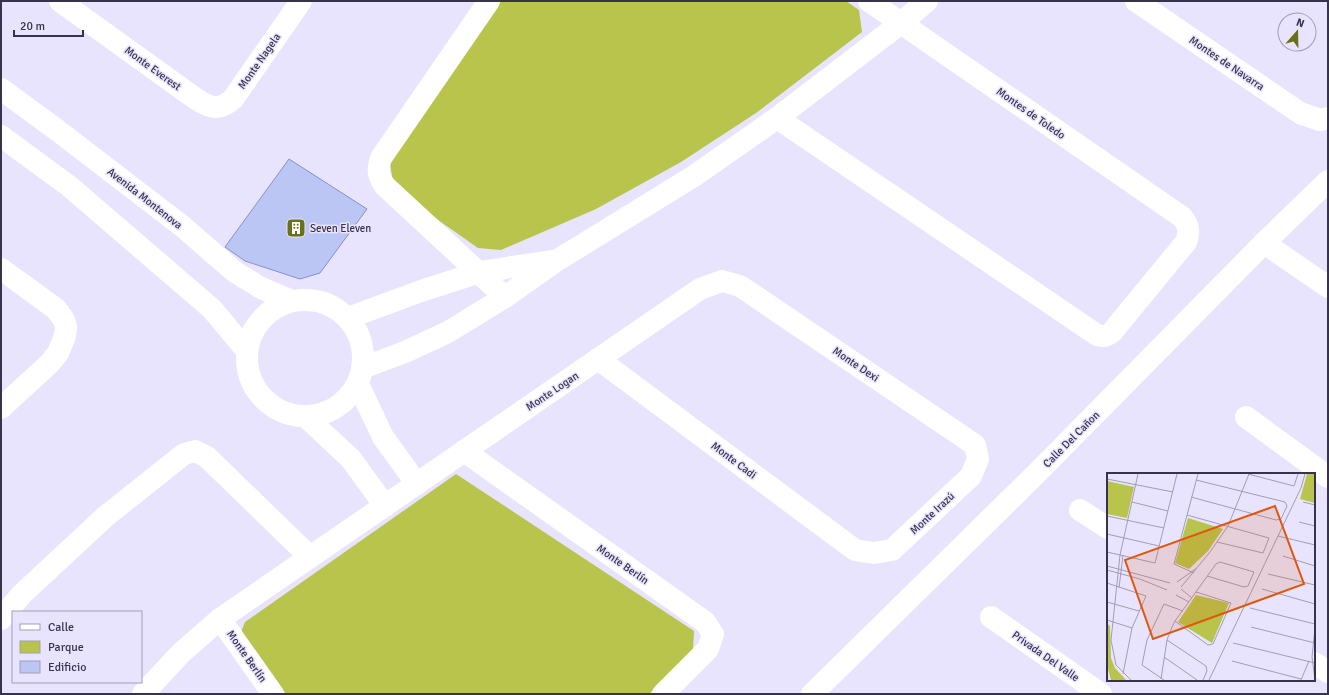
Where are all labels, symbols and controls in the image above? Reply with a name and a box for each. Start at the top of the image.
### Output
scale bar [14,12,83,38]
north arrow [1277,12,1317,52]
text: N [1294,16,1306,30]
text: 20 m [20,19,45,34]
street label: Monte Nagela [235,30,284,92]
street label: Montes de Navarra [1187,33,1267,94]
street label: Monte Everest [122,44,184,93]
street label: Montes de Toledo [994,85,1068,142]
street label: Avenida Montenova [105,165,185,232]
building icon: Seven Eleven [285,217,307,239]
place label: Seven Eleven [310,222,371,235]
street label: Monte Dexi [830,344,881,385]
street label: Monte Logan [523,369,581,414]
street label: Calle Del Cañon [1040,408,1102,470]
street label: Monte Cadi [709,439,759,482]
inset map [1107,473,1315,681]
street label: Monte Irazú [907,490,957,537]
street label: Monte Berlín [594,542,651,587]
legend [12,611,142,683]
text: Calle [48,620,74,635]
street label: Monte Berlín [224,628,269,685]
street label: Privada Del Valle [1010,628,1082,684]
text: Parque [48,640,84,655]
text: Edificio [48,660,86,675]

